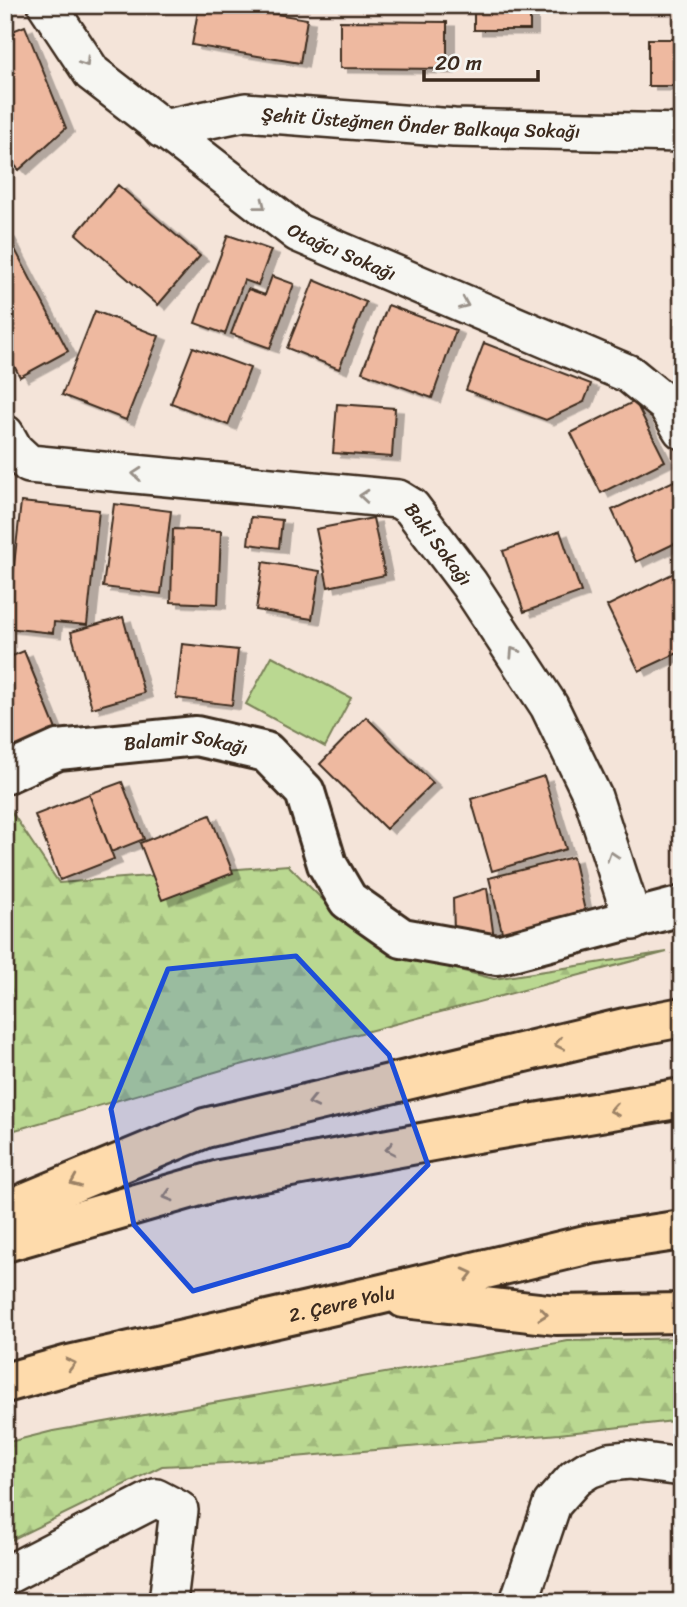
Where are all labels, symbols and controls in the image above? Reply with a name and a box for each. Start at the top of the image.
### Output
scale bar [424,38,538,82]
text: 20 m [435,44,482,82]
one-way arrow [77,54,89,67]
street label: Şehit Üsteğmen Önder Balkaya Sokağı [260,97,581,148]
one-way arrow [253,196,266,209]
street label: Otağcı Sokağı [280,214,401,290]
one-way arrow [457,296,470,310]
one-way arrow [132,467,143,482]
one-way arrow [358,489,369,504]
street label: Baki Sokağı [396,495,481,593]
one-way arrow [509,647,522,660]
street label: Balamir Sokağı [122,720,251,764]
one-way arrow [606,850,621,862]
one-way arrow [553,1035,565,1050]
one-way arrow [307,1094,319,1108]
one-way arrow [609,1102,620,1117]
one-way arrow [384,1141,396,1156]
one-way arrow [70,1173,82,1187]
one-way arrow [162,1187,174,1202]
one-way arrow [462,1268,474,1282]
street label: 2. Çevre Yolu [285,1276,398,1332]
one-way arrow [538,1306,549,1321]
one-way arrow [65,1358,77,1373]

